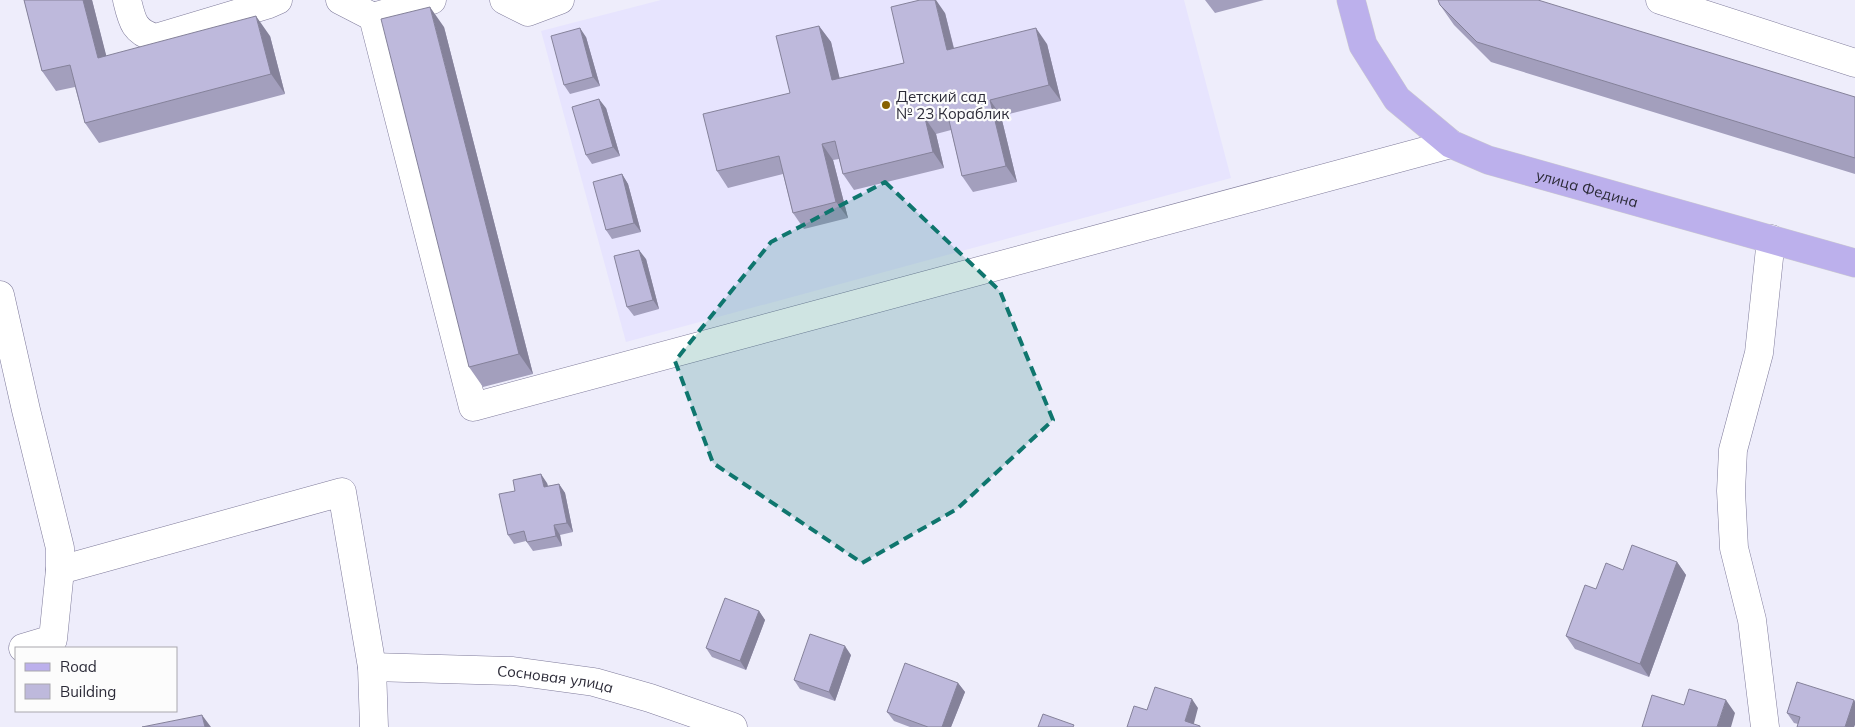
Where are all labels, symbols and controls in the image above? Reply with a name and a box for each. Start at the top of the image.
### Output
place label: Детский сад № 23 Кораблик [896,87,1010,123]
marker: Детский сад № 23 Кораблик [880,99,892,111]
street label: улица Федина [1534,164,1640,211]
legend [15,647,178,712]
text: Road [60,657,97,676]
street label: Сосновая улица [497,661,616,697]
text: Building [60,682,116,701]

